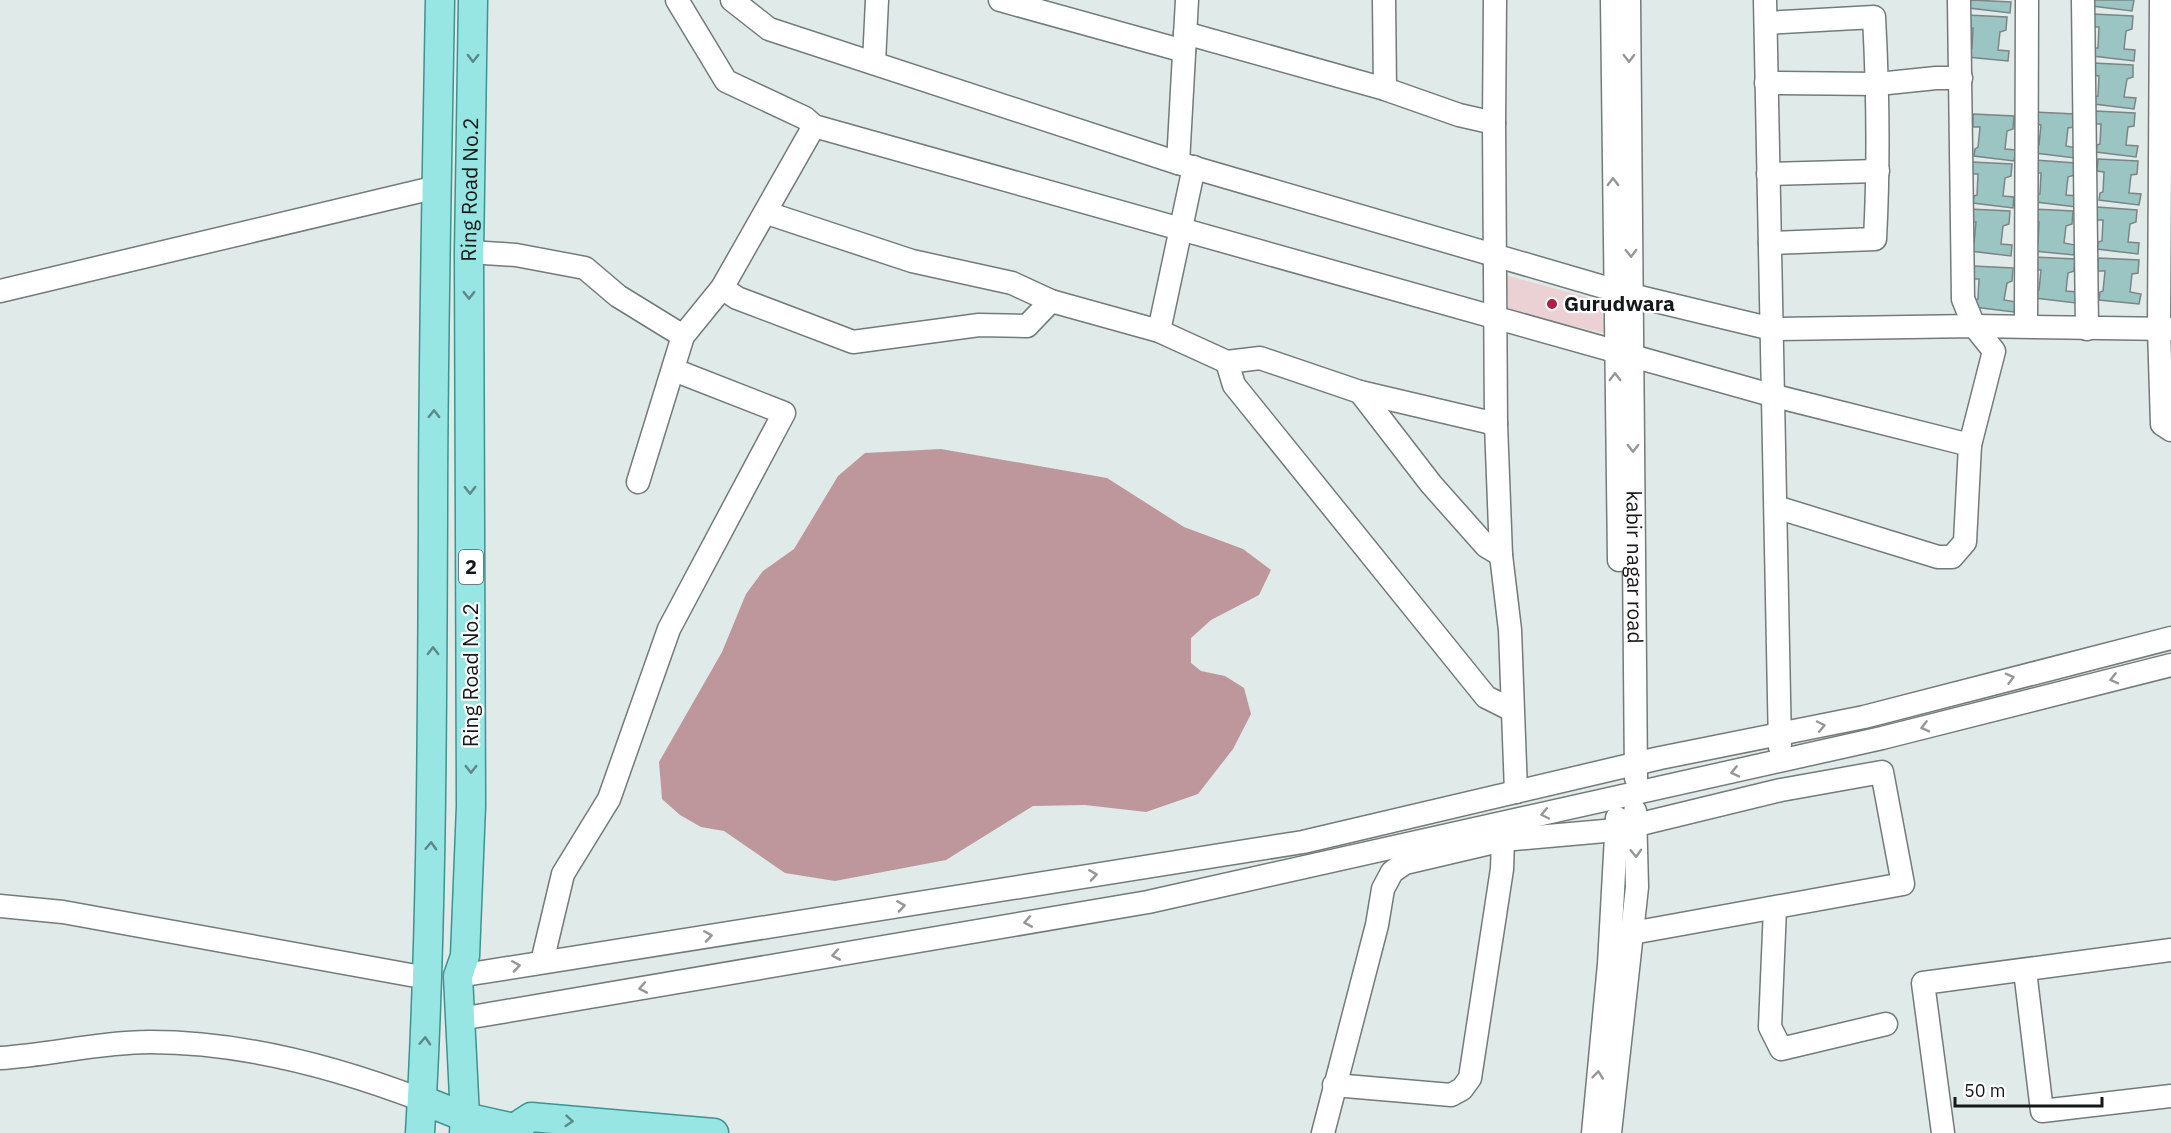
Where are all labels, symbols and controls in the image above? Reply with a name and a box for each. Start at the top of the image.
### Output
one-way arrow [466,54,479,63]
one-way arrow [1623,54,1635,63]
street label: Ring Road No.2 [454,117,484,262]
one-way arrow [1607,177,1619,186]
one-way arrow [1625,249,1637,258]
place label: Gurudwara [1564,289,1675,317]
one-way arrow [463,291,475,300]
marker: Gurudwara [1545,297,1559,311]
one-way arrow [1609,372,1621,381]
one-way arrow [428,410,440,419]
one-way arrow [1627,444,1639,453]
one-way arrow [464,486,476,495]
street label: kabir nagar road [1620,490,1650,644]
road number: 2 [459,550,483,584]
street label: Ring Road No.2 [456,603,484,747]
one-way arrow [427,647,439,656]
one-way arrow [2109,672,2119,685]
one-way arrow [2005,673,2015,686]
one-way arrow [1815,720,1825,733]
one-way arrow [1920,720,1930,733]
one-way arrow [465,765,477,774]
one-way arrow [1731,765,1741,778]
one-way arrow [1540,807,1550,820]
one-way arrow [425,842,437,851]
one-way arrow [1630,849,1642,858]
one-way arrow [1089,870,1098,882]
one-way arrow [896,900,905,912]
one-way arrow [1023,916,1033,928]
one-way arrow [703,930,713,943]
one-way arrow [831,948,841,961]
one-way arrow [511,961,520,973]
one-way arrow [639,981,648,993]
one-way arrow [419,1037,432,1046]
one-way arrow [1592,1070,1604,1079]
scale bar [1955,1070,2102,1108]
text: 50 m [1964,1079,2006,1102]
one-way arrow [565,1114,574,1127]

